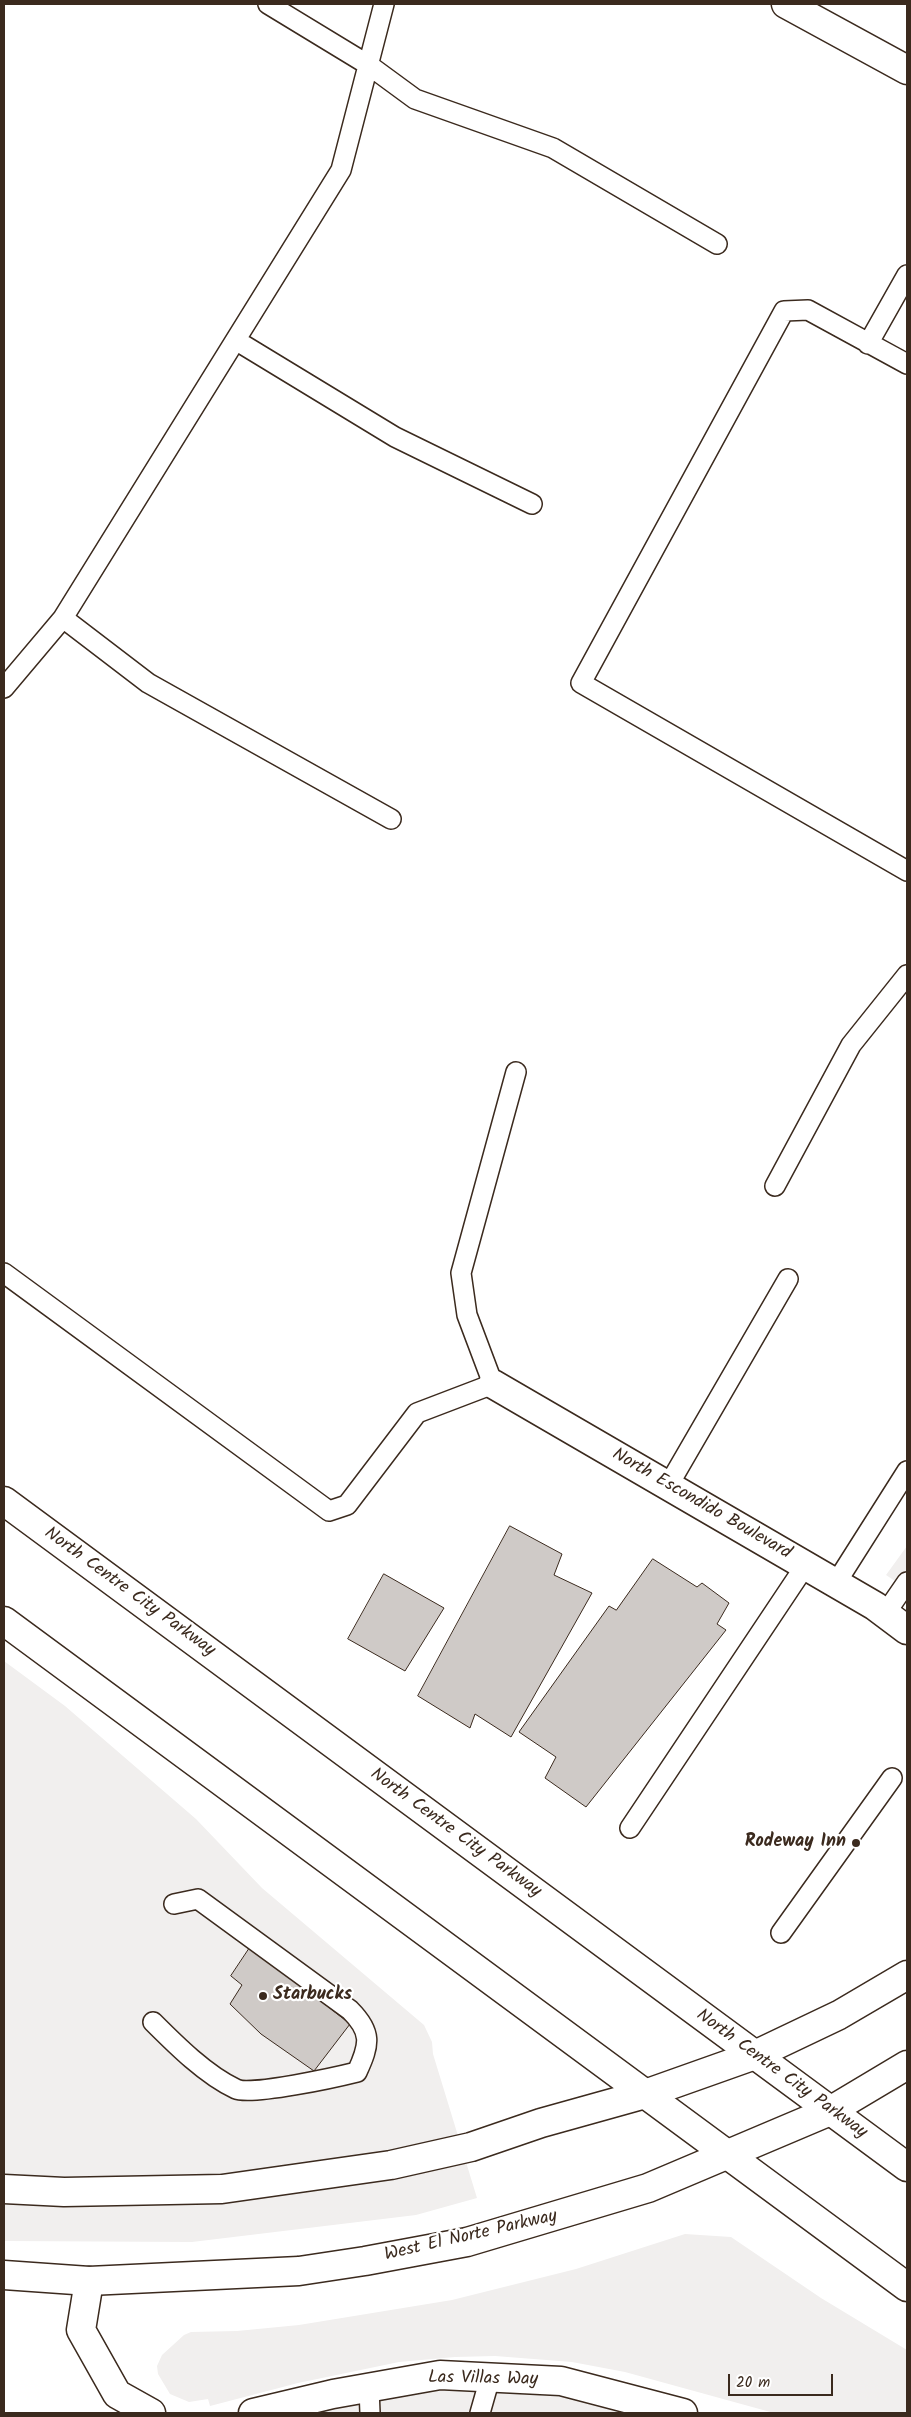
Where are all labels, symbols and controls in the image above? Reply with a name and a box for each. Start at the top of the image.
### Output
street label: North Escondido Boulevard [607,1445,795,1565]
street label: North Centre City Parkway [39,1524,219,1662]
street label: North Centre City Parkway [365,1765,545,1903]
place label: Rodeway Inn [745,1832,846,1854]
marker: Rodeway Inn [850,1837,862,1849]
place label: Starbucks [273,1985,352,2007]
marker: Starbucks [257,1990,269,2002]
street label: North Centre City Parkway [691,2006,871,2144]
street label: West El Norte Parkway [383,2207,559,2267]
scale bar [731,2364,836,2396]
street label: Las Villas Way [428,2368,538,2392]
text: 20 m [736,2371,770,2395]

